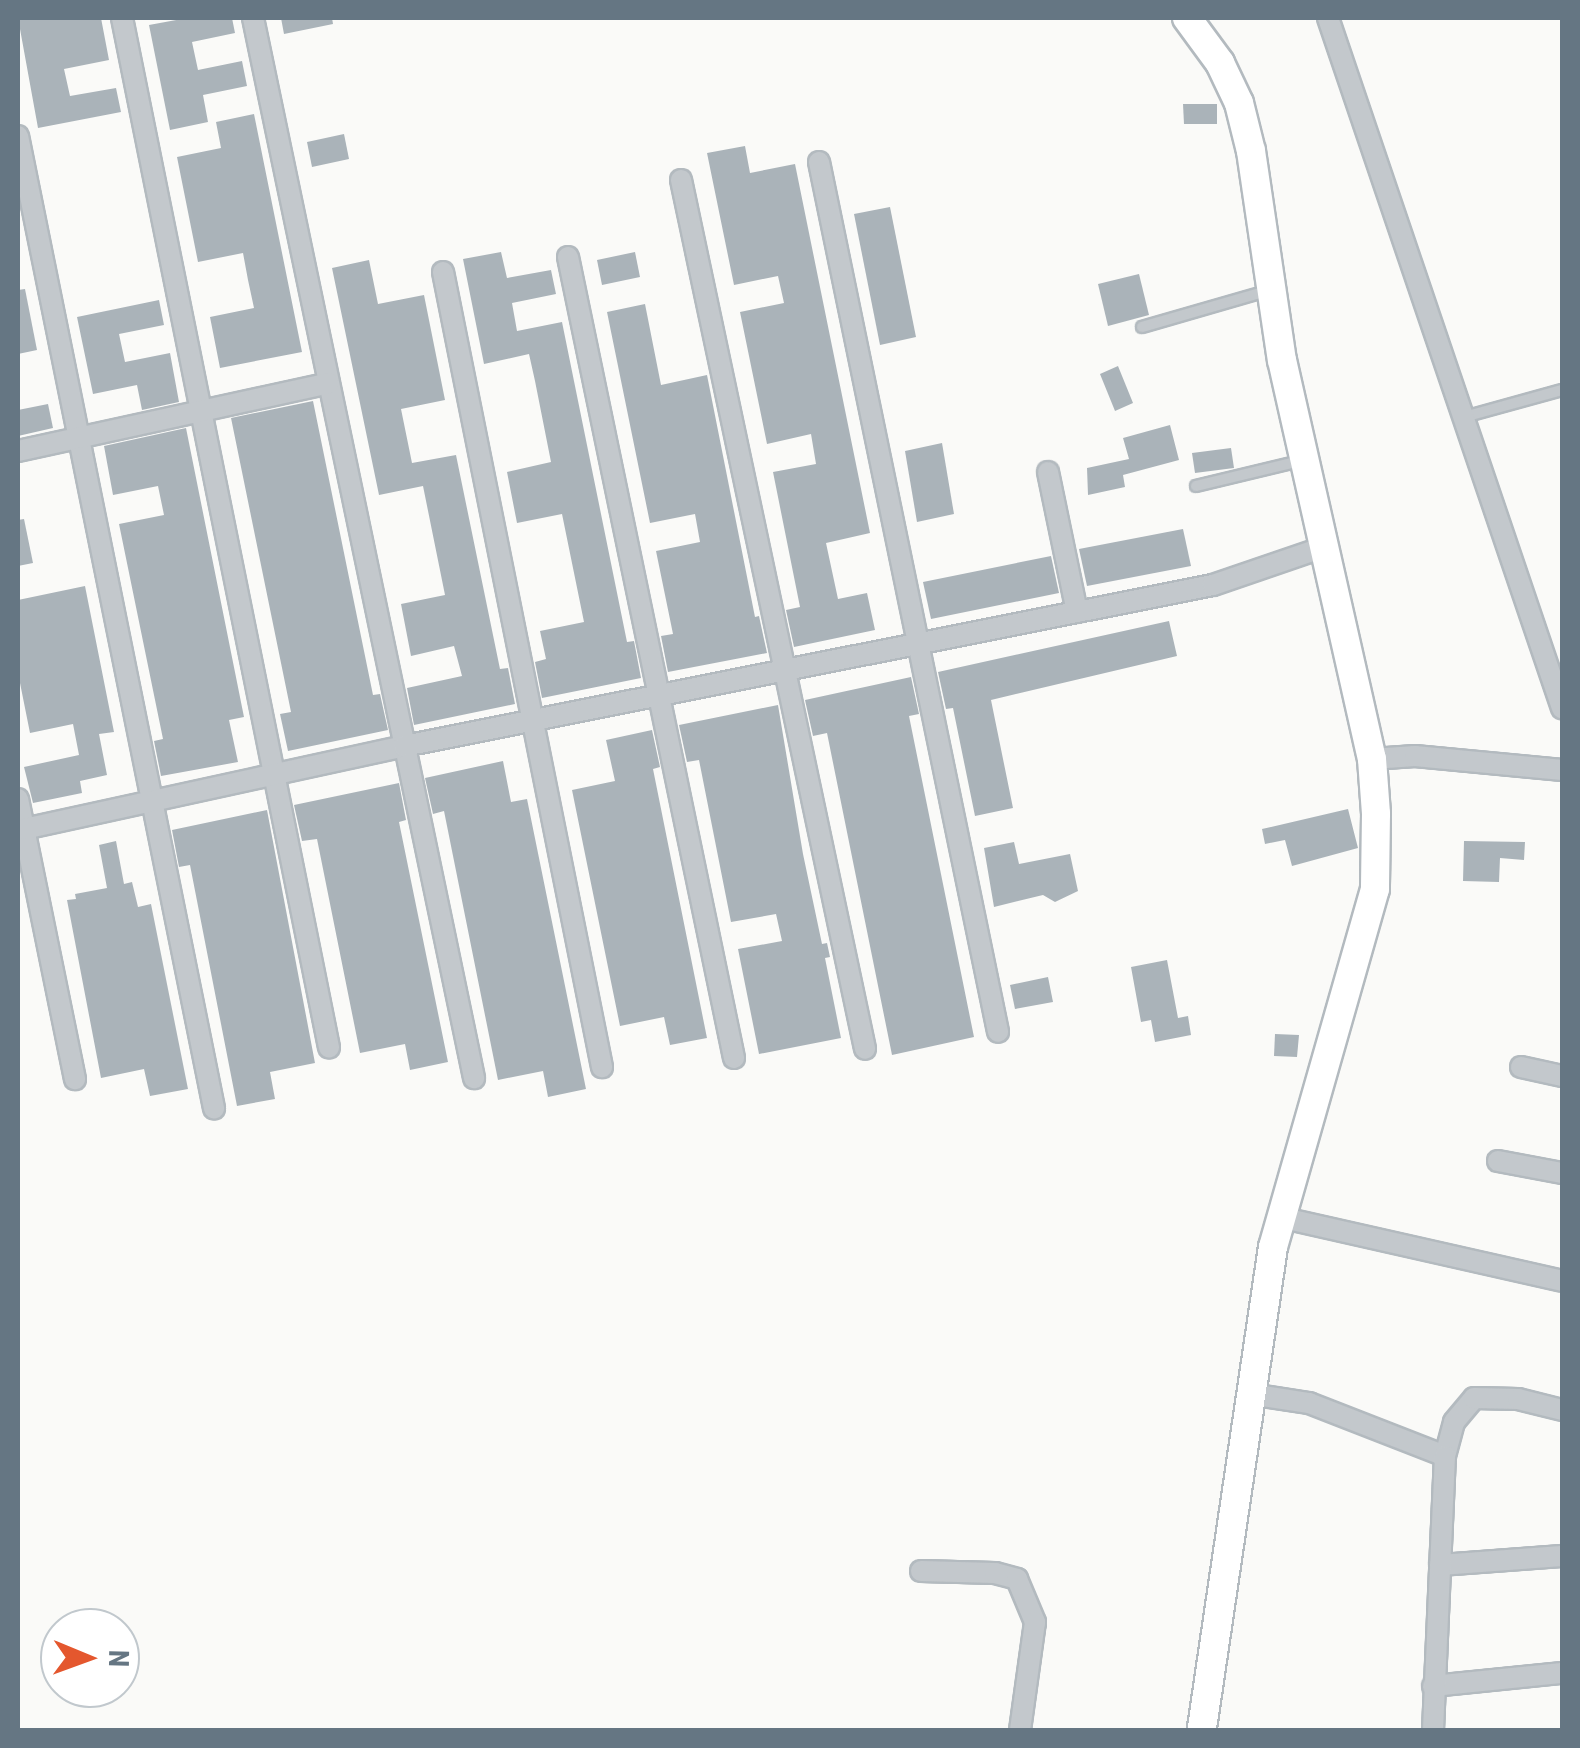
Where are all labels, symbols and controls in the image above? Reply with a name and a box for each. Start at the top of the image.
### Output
north arrow [40,1608,140,1708]
text: N [102,1650,135,1667]

